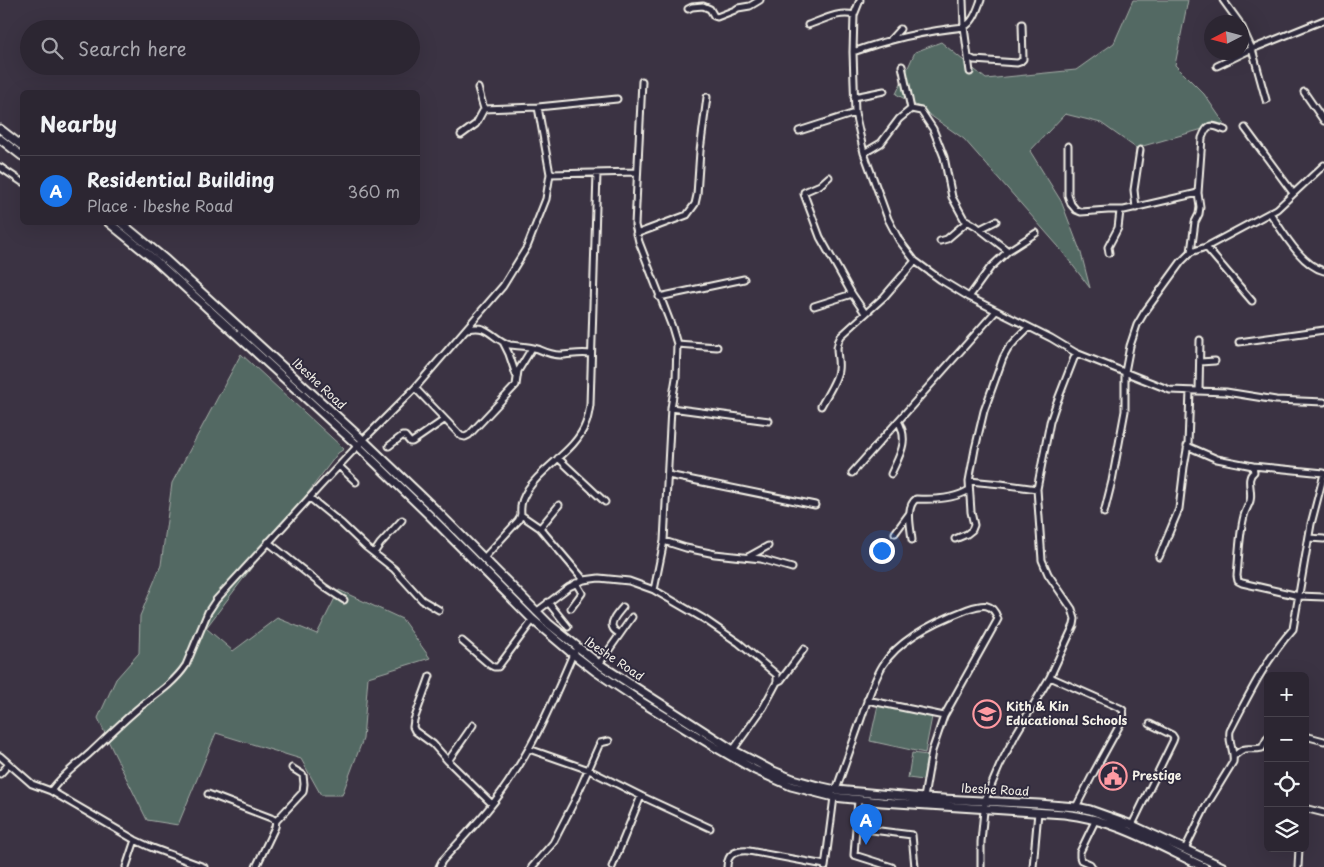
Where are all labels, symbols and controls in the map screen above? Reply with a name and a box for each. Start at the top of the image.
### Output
north arrow [1204,15,1249,60]
search box [20,20,420,75]
icon: search [38,34,66,62]
text: Search here [78,34,187,62]
text: Nearby [40,107,117,139]
text: Residential Building [87,165,274,193]
text: A [50,179,62,203]
text: 360 m [348,179,400,203]
text: Place · Ibeshe Road [87,193,233,217]
street label: Ibeshe Road [289,353,351,413]
your location [869,538,895,564]
street label: Ibeshe Road [581,632,648,685]
map controls [1264,672,1309,852]
button: + [1264,672,1309,717]
place label: Kith & Kin Educational Schools [1006,697,1128,729]
school or university icon: Kith & Kin Educational Schools [972,699,1002,729]
button: − [1264,717,1309,762]
public building icon: Prestige [1098,761,1128,791]
button: locate [1264,762,1309,807]
place label: Prestige [1132,766,1182,784]
street label: Ibeshe Road [960,778,1030,800]
pin: A [850,804,882,845]
button: layers [1264,807,1309,852]

